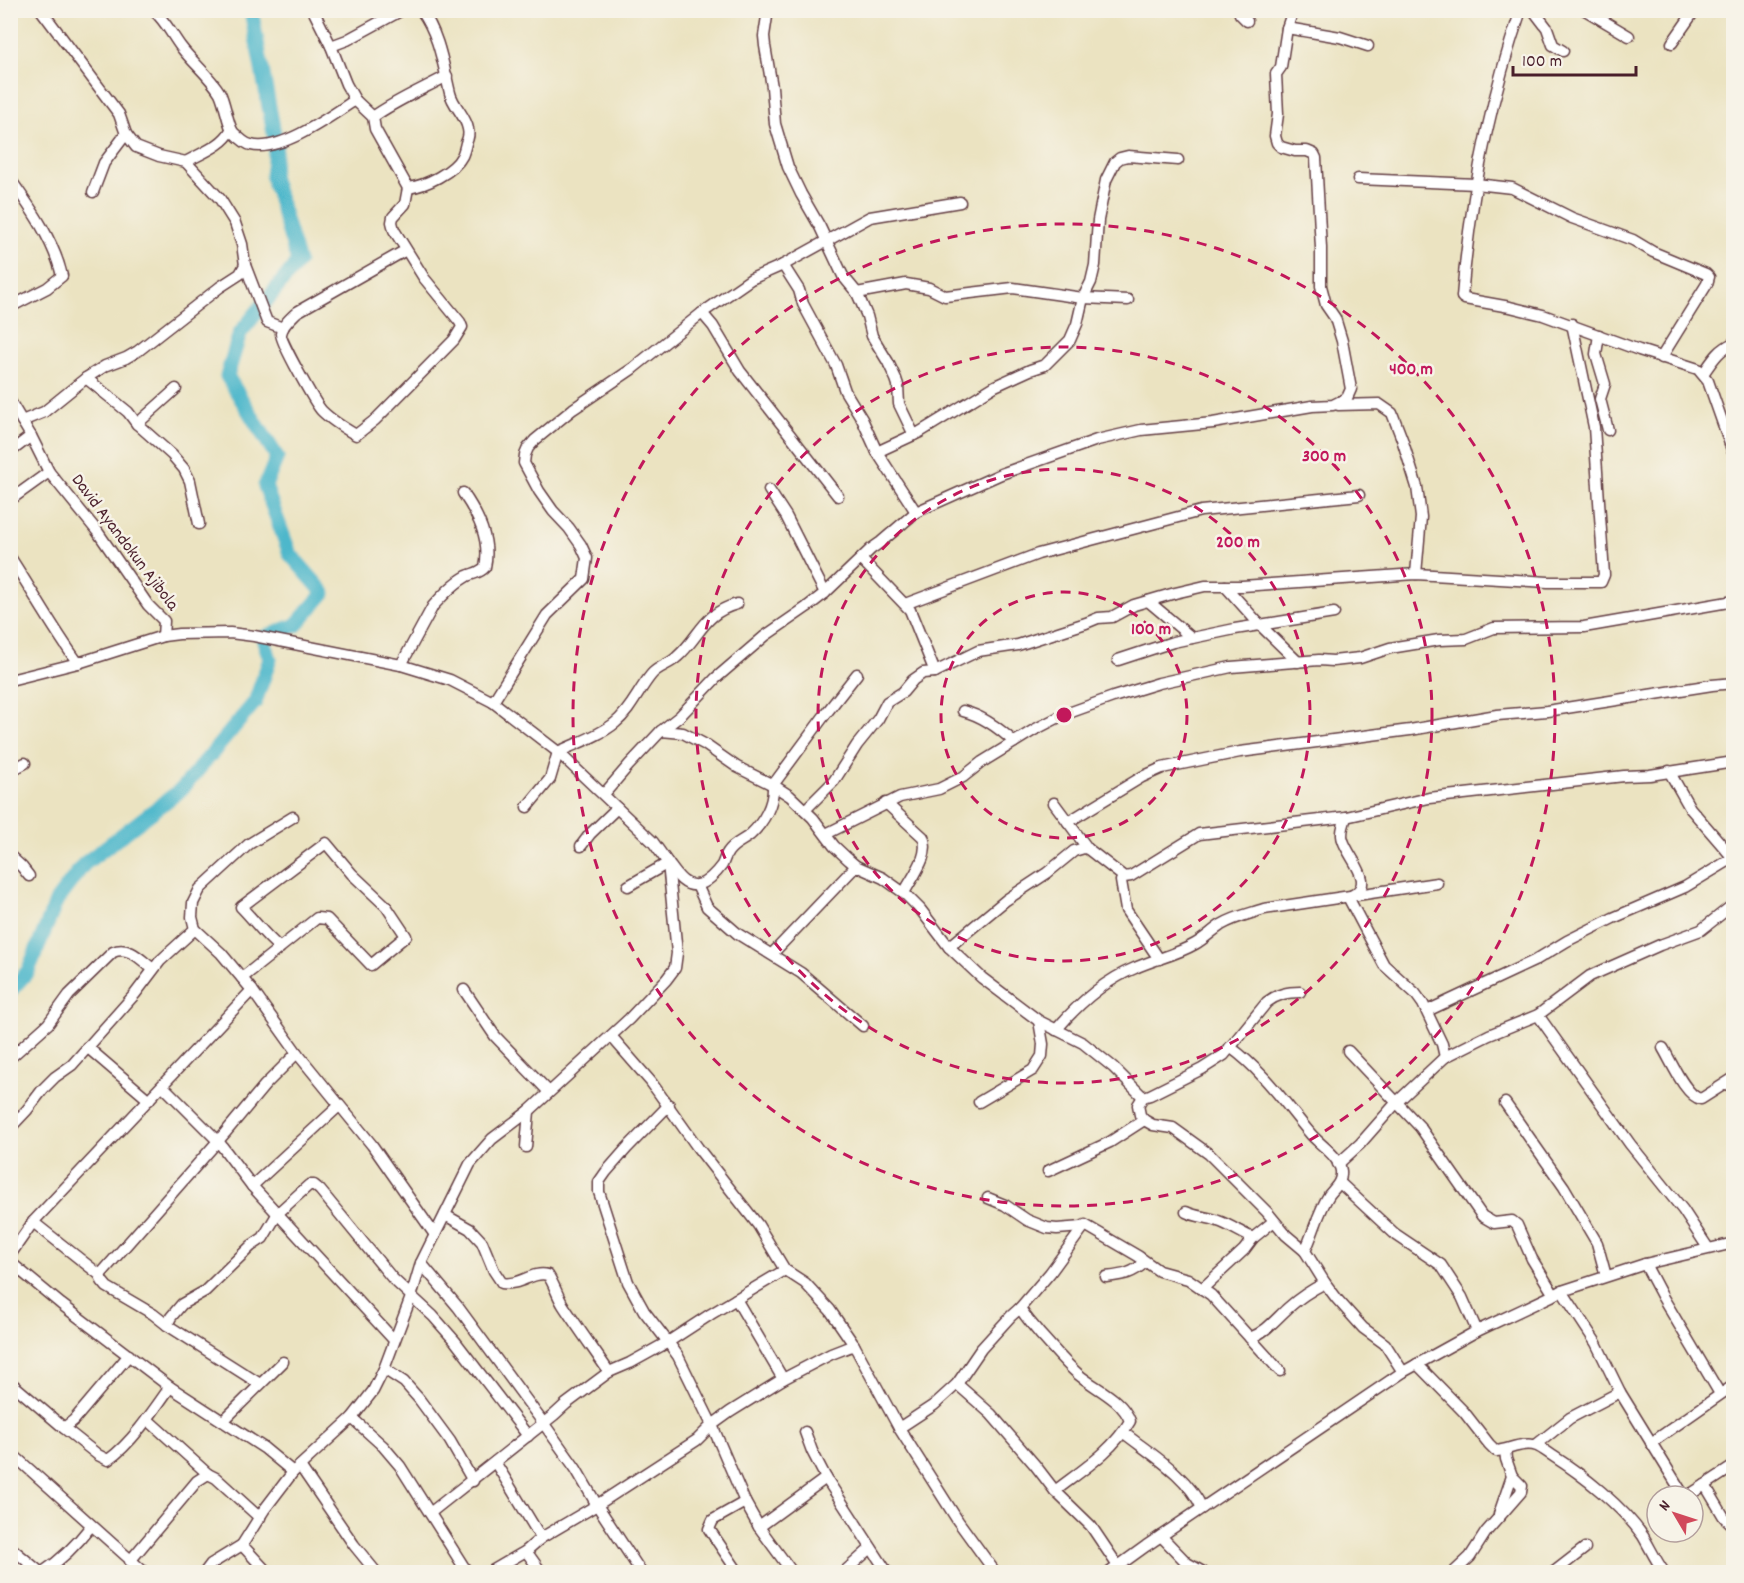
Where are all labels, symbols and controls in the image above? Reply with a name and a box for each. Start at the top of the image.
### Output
scale bar [1513,39,1636,77]
text: 100 m [1522,50,1562,75]
text: 400 m [1389,358,1433,383]
text: 300 m [1302,445,1346,470]
street label: David Ayandokun Ajibola [64,469,184,617]
text: 200 m [1216,531,1260,556]
text: 100 m [1131,618,1171,643]
centre of rings [1054,705,1074,725]
north arrow [1645,1484,1705,1544]
text: N [1654,1496,1677,1516]

